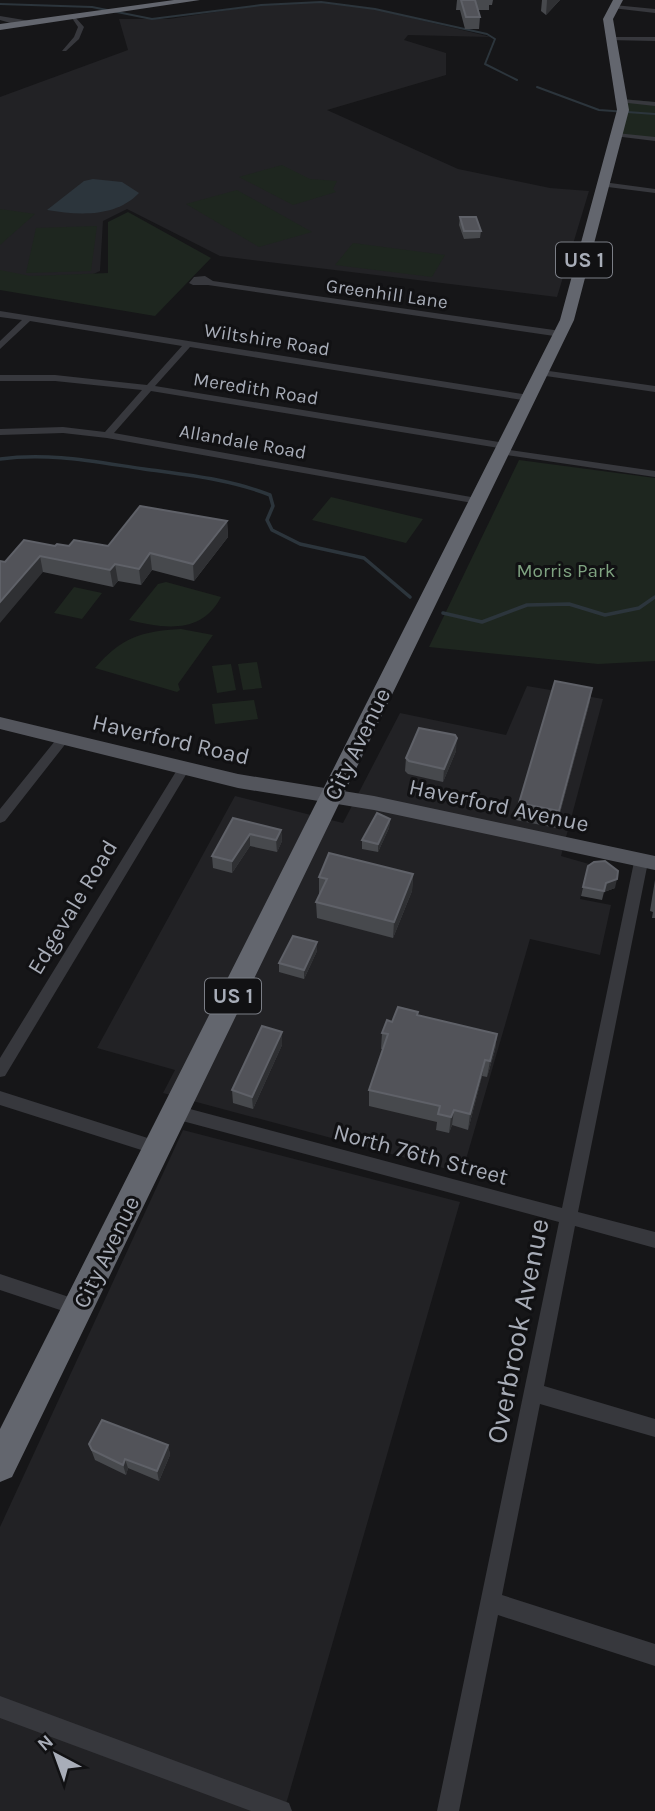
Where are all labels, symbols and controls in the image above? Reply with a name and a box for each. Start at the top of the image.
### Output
road number: US 1 [556,243,612,278]
street label: Greenhill Lane [324,275,449,313]
street label: Wiltshire Road [202,319,331,361]
street label: Meredith Road [192,368,320,410]
street label: Allandale Road [178,420,308,464]
park label: Morris Park [517,560,616,582]
street label: City Avenue [319,684,396,805]
street label: Haverford Road [90,708,252,771]
street label: Haverford Avenue [406,773,591,838]
street label: Edgevale Road [22,835,123,979]
road number: US 1 [205,978,261,1014]
street label: North 76th Street [331,1118,511,1191]
street label: City Avenue [68,1192,145,1313]
street label: Overbrook Avenue [479,1216,555,1446]
north arrow [21,1720,91,1790]
text: N [33,1730,58,1756]

